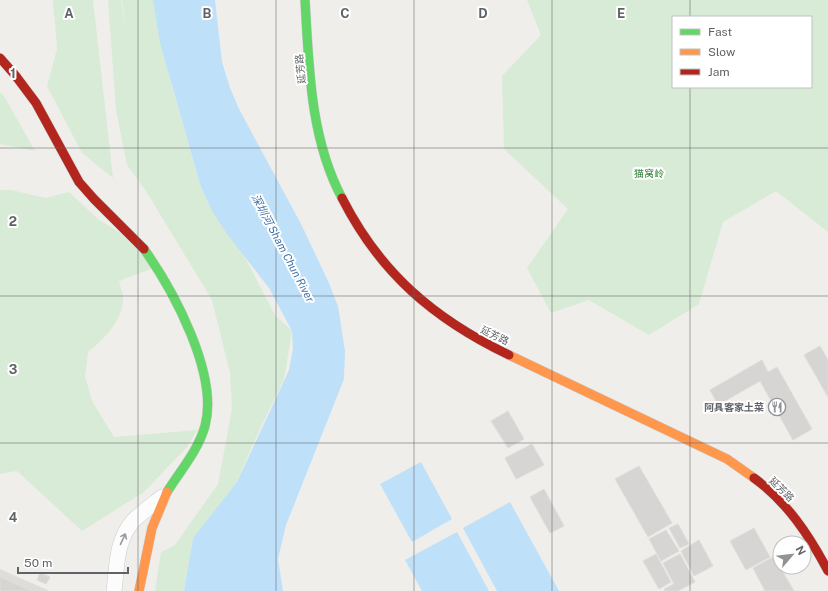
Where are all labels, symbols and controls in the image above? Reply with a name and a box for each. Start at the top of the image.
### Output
text: A [64,6,74,21]
text: B [203,6,212,21]
text: C [340,6,350,21]
text: D [478,6,488,21]
text: E [617,6,625,21]
legend [672,16,812,88]
text: Fast [708,25,733,39]
text: Slow [708,45,736,59]
street label: 延芳路 [292,53,308,85]
text: Jam [708,65,730,79]
text: 1 [10,66,16,81]
park label: 猫窝岭 [634,167,664,179]
water label: 深圳河 Sham Chun River [249,192,317,305]
text: 2 [9,214,17,229]
street label: 延芳路 [479,323,511,347]
text: 3 [9,362,18,377]
restaurant icon: 阿具客家土菜 [767,397,787,417]
place label: 阿具客家土菜 [704,401,764,413]
street label: 延芳路 [767,474,797,504]
text: 4 [9,510,18,525]
one-way arrow [120,533,127,545]
north arrow [772,535,812,575]
text: N [794,544,808,557]
scale bar [18,549,128,575]
text: 50 m [24,556,52,570]

